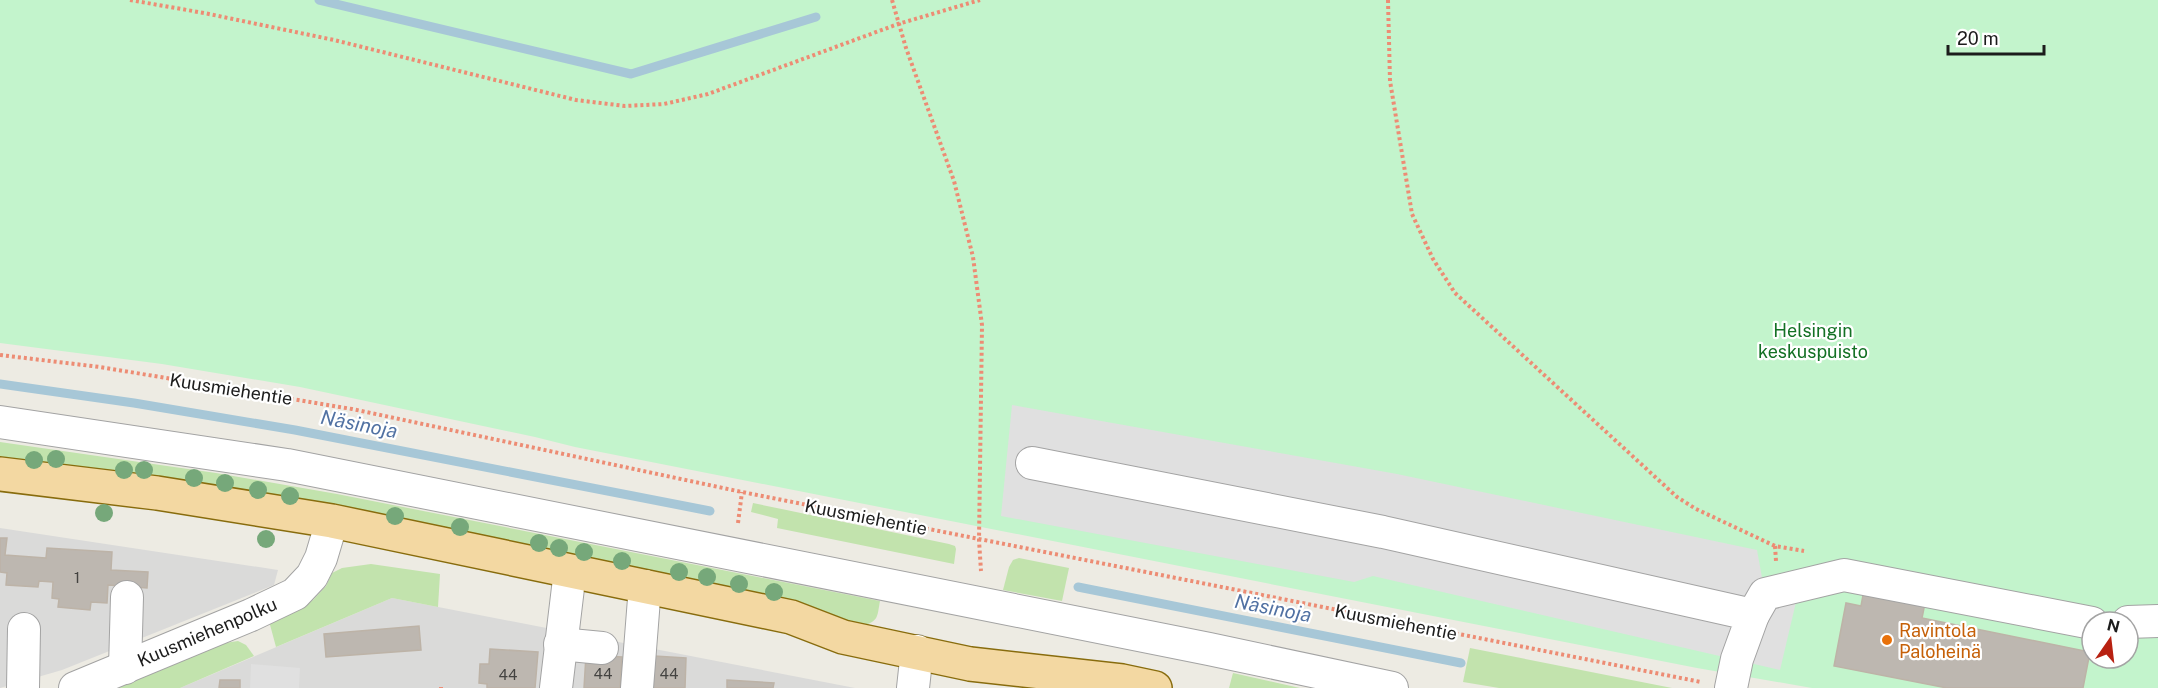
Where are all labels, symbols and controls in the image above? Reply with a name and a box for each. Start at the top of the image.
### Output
scale bar [1948,18,2044,56]
text: 20 m [1957,28,1999,49]
park label: Helsingin keskuspuisto [1758,320,1868,362]
street label: Kuusmiehentie [168,369,294,409]
water label: Näsinoja [318,405,400,443]
street label: Kuusmiehentie [803,495,929,539]
house number: 1 [74,569,80,586]
water label: Näsinoja [1232,589,1314,627]
street label: Kuusmiehenpolku [134,593,280,671]
street label: Kuusmiehentie [1333,600,1459,644]
north arrow [2080,610,2140,670]
text: N [2105,615,2122,637]
place label: Ravintola Paloheinä [1899,620,1981,662]
marker: Ravintola Paloheinä [1880,633,1894,647]
house number: 44 [594,665,612,682]
house number: 44 [660,665,678,682]
house number: 44 [499,666,517,683]

